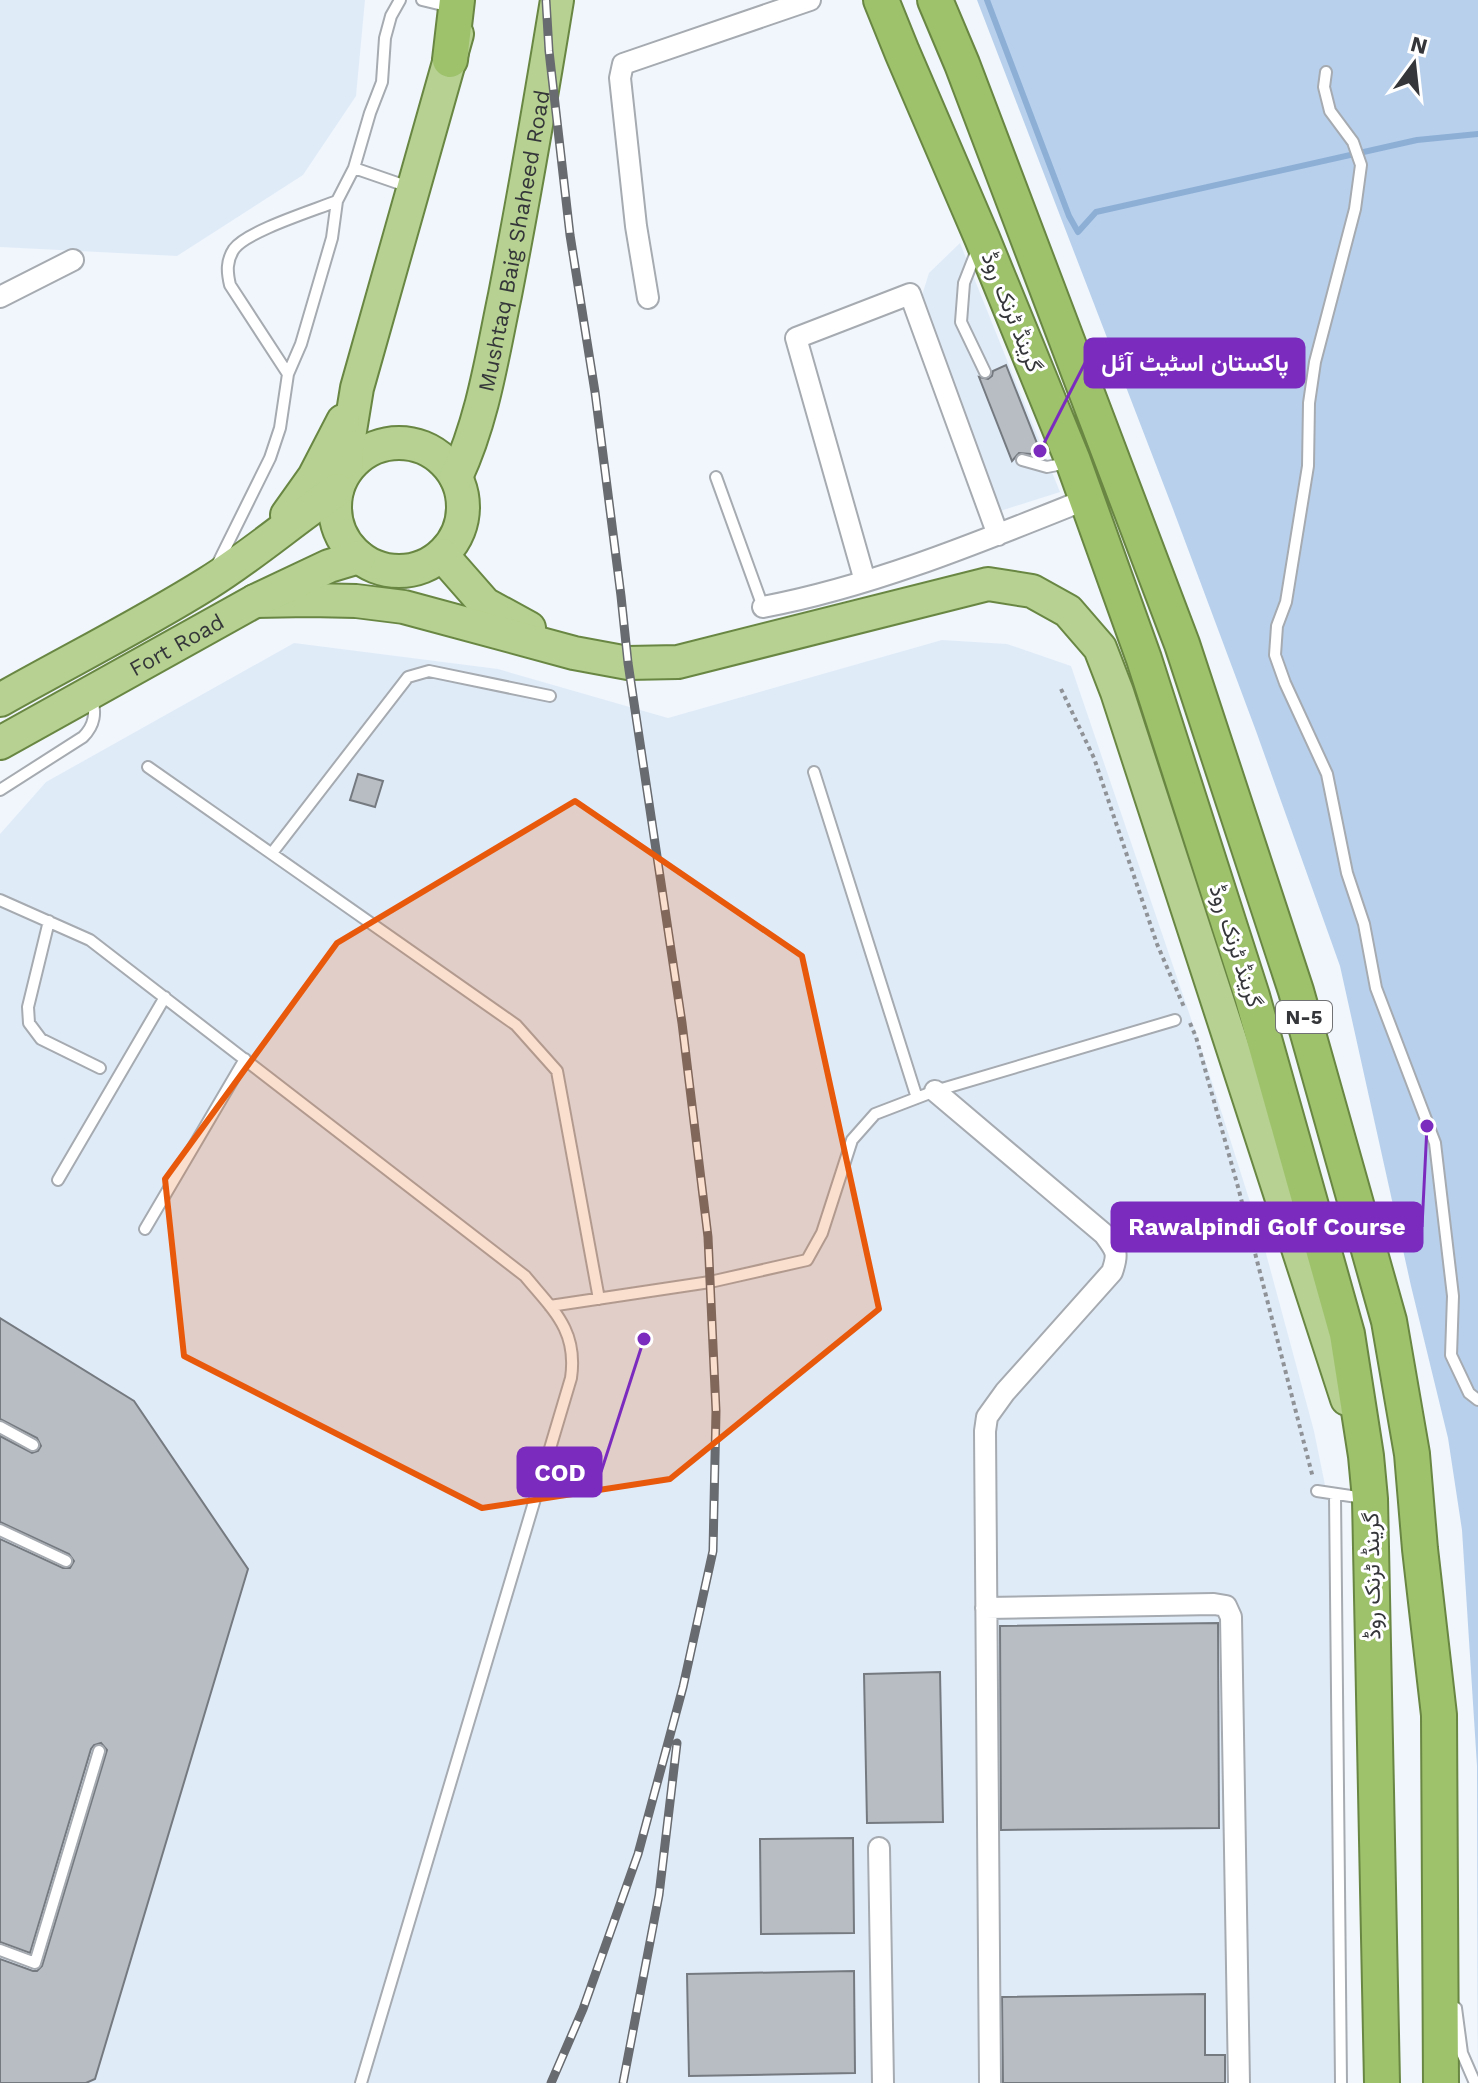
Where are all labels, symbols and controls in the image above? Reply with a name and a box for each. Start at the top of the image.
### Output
north arrow [1374,24,1454,104]
text: N [1408,31,1430,59]
street label: Mushtaq Baig Shaheed Road [473,88,554,394]
street label: گرینڈ ٹرنک روڈ [976,248,1048,376]
callout: پاکستان اسٹیٹ آئل [1085,339,1304,387]
text: پاکستان اسٹیٹ آئل [1101,349,1289,379]
street label: Fort Road [125,608,228,681]
street label: گرینڈ ٹرنک روڈ [1204,882,1268,1011]
road number: N-5 [1276,1001,1332,1033]
callout: Rawalpindi Golf Course [1112,1203,1422,1251]
text: Rawalpindi Golf Course [1128,1213,1406,1241]
callout: COD [518,1448,601,1496]
text: COD [534,1459,586,1487]
street label: گرینڈ ٹرنک روڈ [1358,1512,1387,1640]

